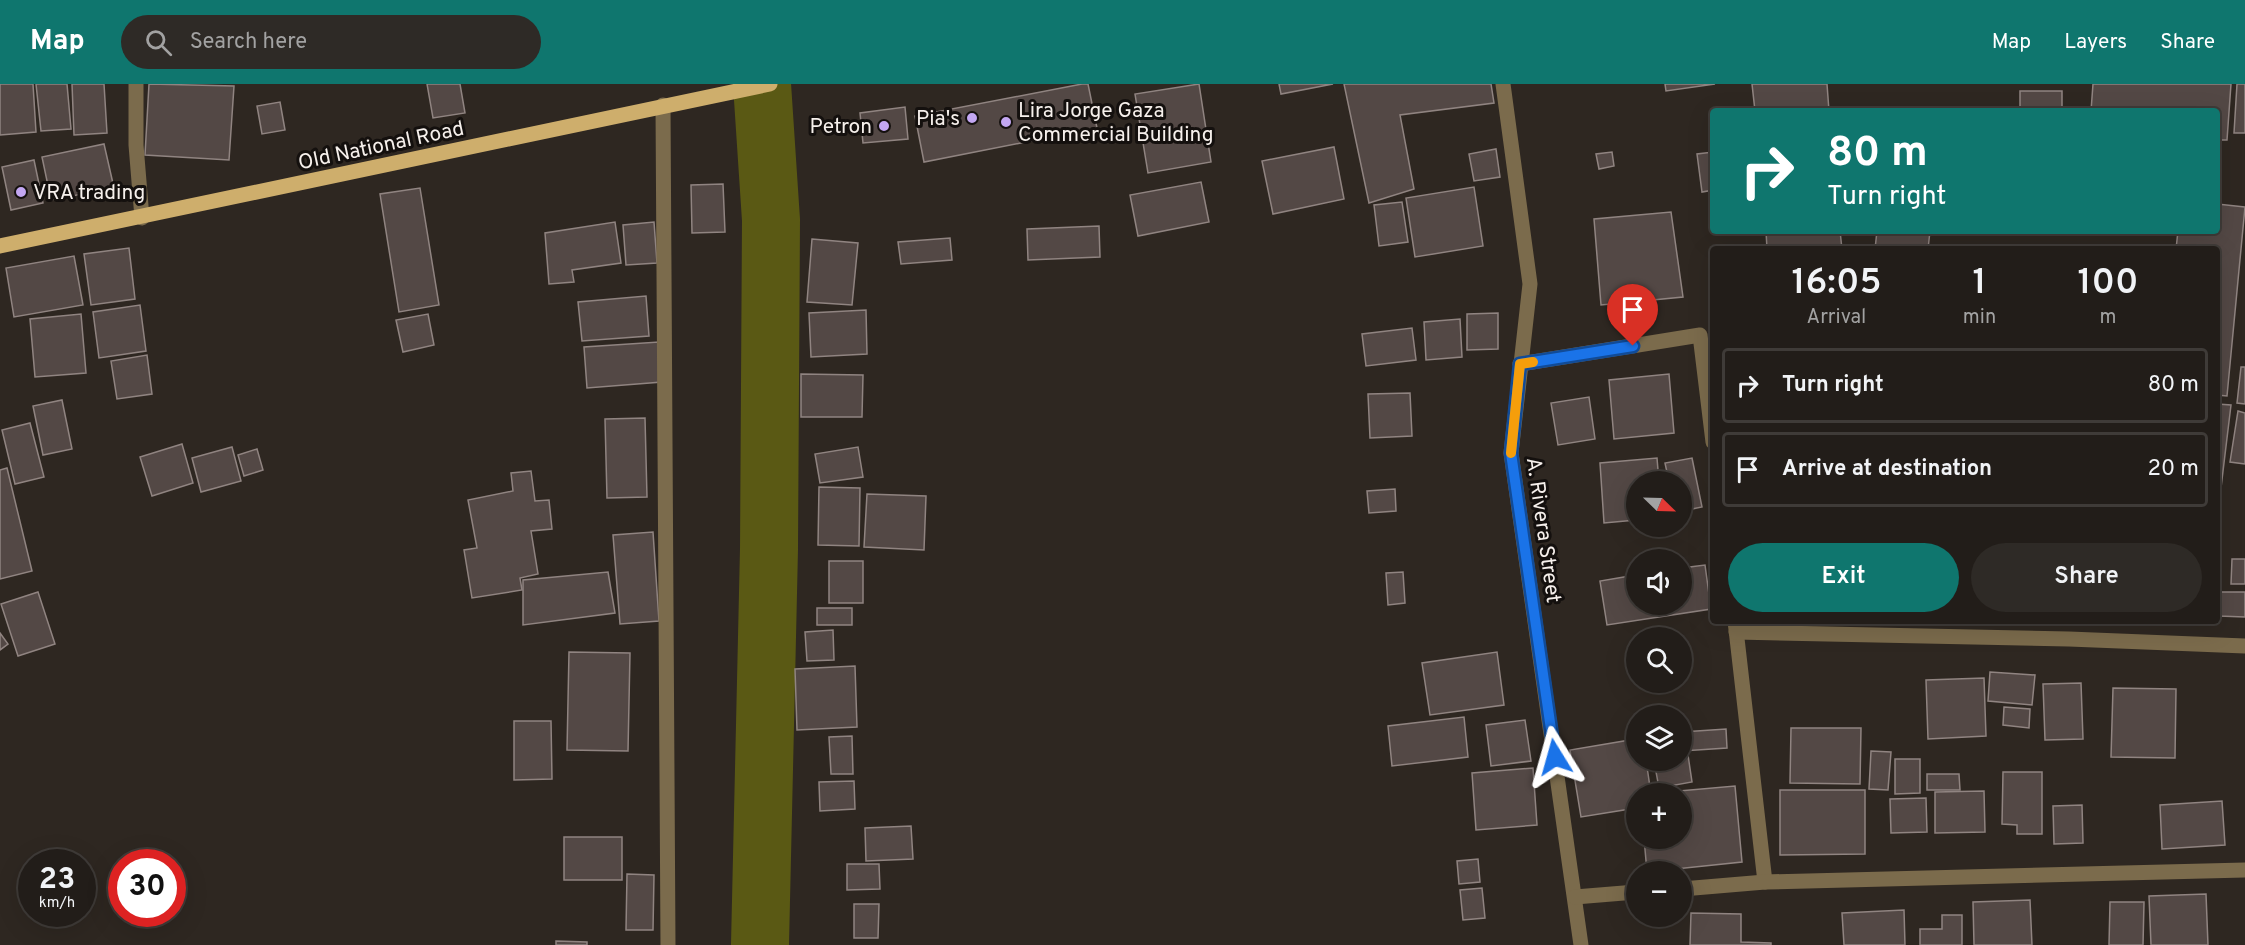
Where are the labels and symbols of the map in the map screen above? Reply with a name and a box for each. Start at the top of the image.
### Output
place label: Lira Jorge Gaza Commercial Building [1018,98,1213,149]
place label: Pia's [916,106,960,133]
marker: Pia's [965,111,979,125]
place label: Petron [809,114,872,141]
marker: Lira Jorge Gaza Commercial Building [999,115,1013,129]
street label: Old National Road [296,116,467,177]
marker: Petron [877,119,891,133]
place label: VRA trading [33,180,145,207]
marker: VRA trading [14,185,28,199]
pin [1607,284,1658,346]
street label: A. Rivera Street [1519,456,1566,605]
north arrow [1626,471,1692,537]
position arrow [1523,725,1587,789]
speed limit sign: 30 [108,849,186,927]

